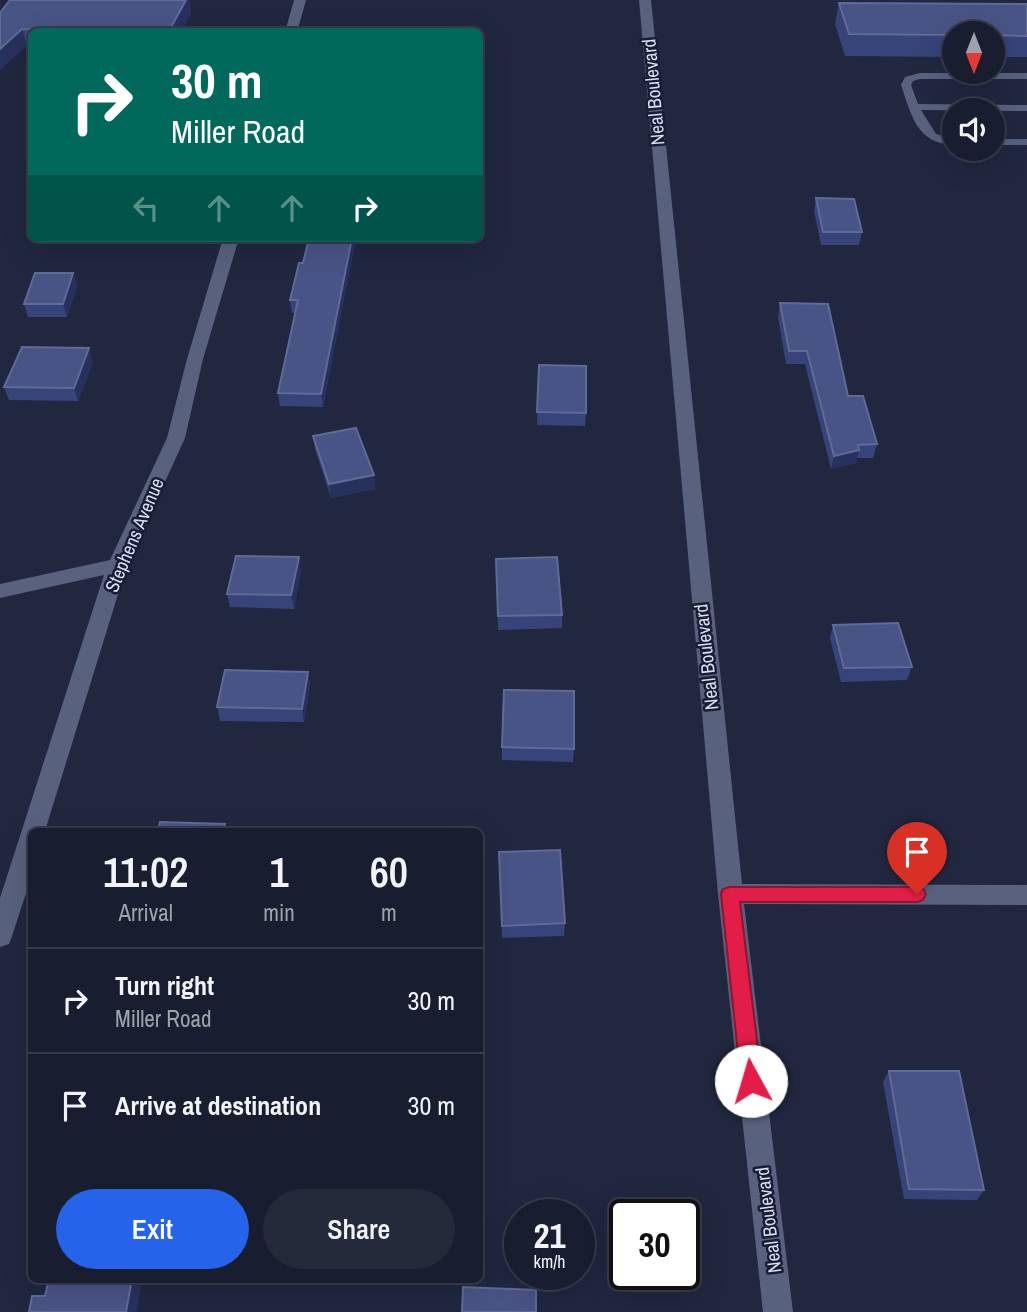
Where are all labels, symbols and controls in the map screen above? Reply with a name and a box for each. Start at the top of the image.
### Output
north arrow [942,21,1004,84]
map controls [942,21,1005,161]
street label: Neal Boulevard [635,38,671,146]
text: 30 m [171,47,263,113]
icon: right [56,56,147,147]
button: sound [942,98,1005,161]
text: Miller Road [171,110,305,153]
icon: left [127,189,165,227]
icon: ahead [200,189,238,227]
icon: ahead [273,189,311,227]
icon: right [346,189,384,227]
street label: Stephens Avenue [98,474,170,596]
street label: Neal Boulevard [688,603,724,711]
pin [887,822,947,894]
icon: arrive [898,833,936,871]
text: 11:02 [103,844,188,900]
text: 1 [269,844,289,900]
text: 60 [370,844,408,900]
text: Arrival [118,897,173,928]
text: min [263,897,295,928]
text: m [381,897,397,928]
text: Turn right [115,968,214,1003]
icon: right [56,982,94,1020]
text: 30 m [408,983,455,1018]
text: Miller Road [115,1003,211,1034]
position arrow [714,1044,788,1118]
icon: arrive [56,1087,94,1125]
text: Arrive at destination [115,1088,321,1123]
text: 30 m [408,1088,455,1123]
street label: Neal Boulevard [749,1166,787,1274]
button: Exit [56,1189,249,1269]
button: Share [263,1189,455,1269]
speed limit sign: 30 [609,1199,700,1290]
text: 21 [534,1212,565,1259]
text: km/h [534,1249,566,1274]

